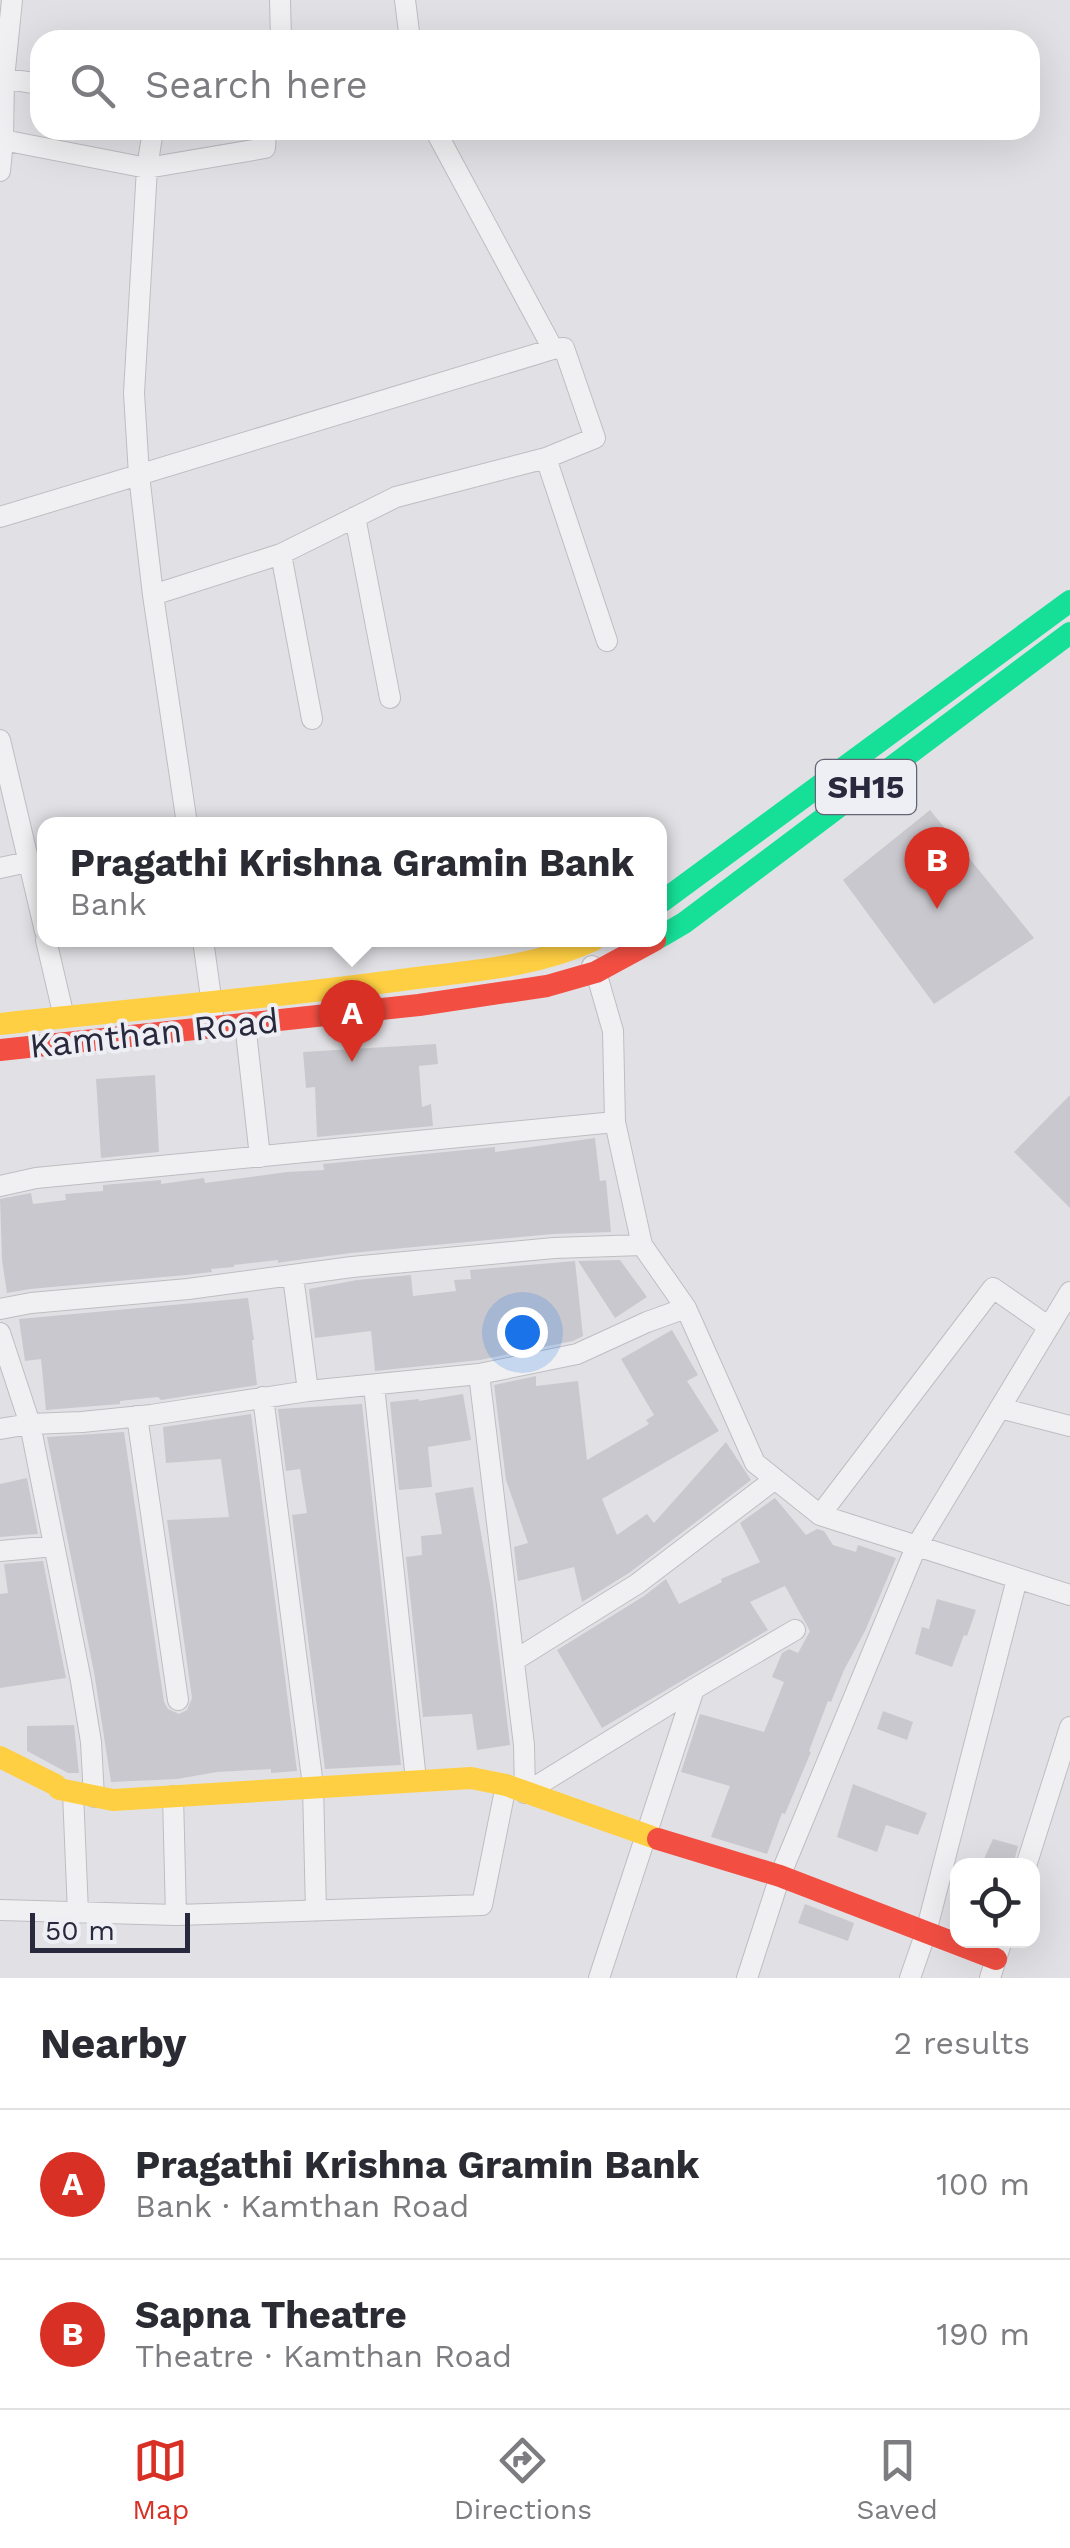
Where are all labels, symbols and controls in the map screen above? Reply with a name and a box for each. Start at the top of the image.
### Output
search box [30,30,1040,140]
icon: search [65,58,120,113]
text: Search here [145,63,368,107]
road number: SH15 [816,760,916,814]
popup [37,817,667,947]
pin: B [904,826,970,909]
text: Pragathi Krishna Gramin Bank [70,841,634,885]
text: Bank [70,885,147,923]
pin: A [320,980,384,1062]
street label: Kamthan Road [27,999,281,1067]
your location [497,1307,548,1358]
map controls [950,1858,1040,1948]
button: locate [950,1858,1040,1948]
scale bar [30,1908,190,1952]
text: 50 m [45,1914,115,1947]
text: Nearby [40,2019,187,2068]
text: 2 results [893,2024,1030,2062]
text: Pragathi Krishna Gramin Bank [135,2143,699,2187]
text: A [62,2165,83,2203]
text: 100 m [936,2165,1030,2203]
text: Bank · Kamthan Road [135,2187,469,2225]
text: Sapna Theatre [135,2293,407,2337]
text: B [62,2315,83,2353]
text: 190 m [936,2315,1030,2353]
text: Theatre · Kamthan Road [135,2337,512,2375]
tab: Map [132,2433,189,2526]
tab: Directions [454,2433,592,2526]
tab: Saved [856,2433,938,2526]

